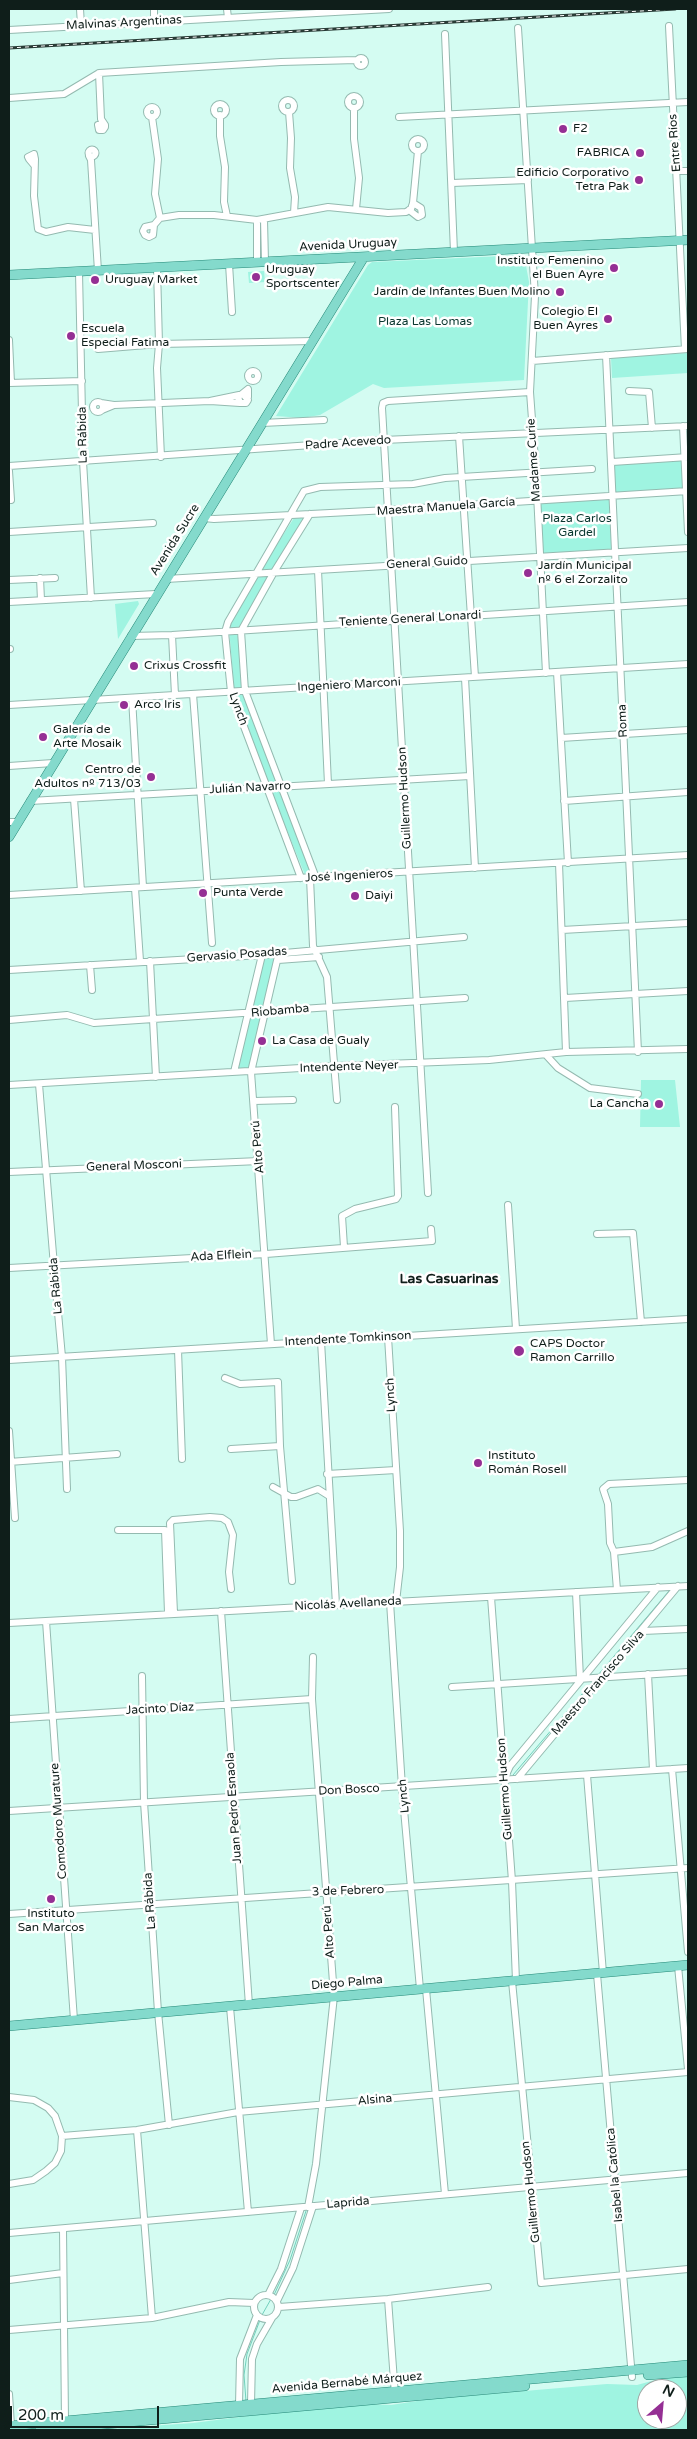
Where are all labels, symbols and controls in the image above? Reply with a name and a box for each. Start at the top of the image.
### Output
street label: Malvinas Argentinas [66,13,182,33]
street label: Entre Ríos [666,113,684,173]
place label: F2 [573,122,588,136]
marker: F2 [557,123,569,135]
place label: FABRICA [577,146,630,160]
marker: FABRICA [634,147,646,159]
place label: Edificio Corporativo Tetra Pak [516,166,629,194]
marker: Edificio Corporativo Tetra Pak [633,174,645,186]
street label: Avenida Uruguay [299,235,397,255]
place label: Instituto Femenino el Buen Ayre [497,254,604,282]
marker: Instituto Femenino el Buen Ayre [608,262,620,274]
place label: Uruguay Sportscenter [266,263,339,291]
marker: Uruguay Sportscenter [250,271,262,283]
place label: Uruguay Market [105,273,198,287]
marker: Uruguay Market [89,274,101,286]
place label: Jardín de Infantes Buen Molino [374,285,550,299]
marker: Jardín de Infantes Buen Molino [554,286,566,298]
place label: Colegio El Buen Ayres [533,305,598,333]
marker: Colegio El Buen Ayres [602,313,614,325]
park label: Plaza Las Lomas [378,315,472,329]
place label: Escuela Especial Fatima [81,322,169,350]
marker: Escuela Especial Fatima [65,330,77,342]
street label: La Rábida [75,406,91,464]
street label: Madame Curie [524,418,544,502]
street label: Padre Acevedo [304,433,392,453]
street label: Maestra Manuela García [376,495,516,519]
street label: Avenida Sucre [147,502,203,578]
park label: Plaza Carlos Gardel [542,512,612,540]
street label: General Guido [386,554,468,572]
place label: Jardín Municipal nº 6 el Zorzalito [538,559,631,587]
marker: Jardín Municipal nº 6 el Zorzalito [522,567,534,579]
street label: Teniente General Lonardi [338,608,482,630]
place label: Crixus Crossfit [144,659,226,673]
marker: Crixus Crossfit [128,660,140,672]
street label: Ingeniero Marconi [297,675,401,695]
street label: Lynch [225,690,251,728]
place label: Arco Iris [134,698,181,712]
marker: Arco Iris [118,699,130,711]
street label: Roma [615,704,631,738]
place label: Galería de Arte Mosaik [53,723,122,751]
marker: Galería de Arte Mosaik [37,731,49,743]
street label: Guillermo Hudson [395,747,415,849]
place label: Centro de Adultos nº 713/03 [34,763,141,791]
marker: Centro de Adultos nº 713/03 [145,771,157,783]
street label: Julián Navarro [209,779,291,797]
street label: José Ingenieros [305,867,393,885]
place label: Punta Verde [213,886,283,900]
marker: Punta Verde [197,887,209,899]
place label: Daiyi [365,889,393,903]
marker: Daiyi [349,890,361,902]
street label: Gervasio Posadas [186,944,288,966]
street label: Riobamba [250,1001,310,1021]
place label: La Casa de Gualy [272,1034,370,1048]
marker: La Casa de Gualy [256,1035,268,1047]
street label: Intendente Neyer [299,1058,399,1076]
place label: La Cancha [589,1097,649,1111]
marker: La Cancha [653,1098,665,1110]
street label: Alto Perú [249,1120,267,1174]
street label: General Mosconi [86,1157,182,1175]
street label: Ada Elflein [190,1247,252,1265]
street label: La Rábida [46,1257,66,1315]
district label: Las Casuarinas [400,1271,498,1287]
street label: Intendente Tomkinson [284,1328,412,1350]
place label: CAPS Doctor Ramon Carrillo [530,1337,615,1365]
marker: CAPS Doctor Ramon Carrillo [512,1344,526,1358]
street label: Lynch [383,1377,399,1413]
place label: Instituto Román Rosell [488,1449,566,1477]
marker: Instituto Román Rosell [472,1457,484,1469]
street label: Nicolás Avellaneda [294,1594,402,1614]
street label: Maestro Francisco Silva [549,1628,647,1738]
street label: Jacinto Díaz [125,1700,195,1718]
street label: Guillermo Hudson [494,1737,516,1841]
street label: Juan Pedro Esnaola [223,1752,245,1864]
street label: Comodoro Murature [48,1762,70,1880]
street label: Lynch [395,1778,413,1814]
street label: Don Bosco [318,1781,380,1799]
street label: La Rábida [141,1872,159,1930]
street label: 3 de Febrero [312,1883,384,1899]
marker: Instituto San Marcos [45,1893,57,1905]
street label: Alto Perú [320,1905,338,1959]
place label: Instituto San Marcos [18,1907,84,1935]
street label: Diego Palma [311,1973,383,1993]
street label: Alsina [357,2091,393,2109]
street label: Isabel la Católica [604,2127,626,2223]
street label: Guillermo Hudson [518,2140,544,2244]
street label: Laprida [326,2194,370,2212]
street label: Avenida Bernabé Márquez [271,2369,423,2397]
north arrow [637,2379,687,2429]
text: N [660,2381,677,2401]
scale bar [12,2396,161,2428]
text: 200 m [18,2406,64,2424]

